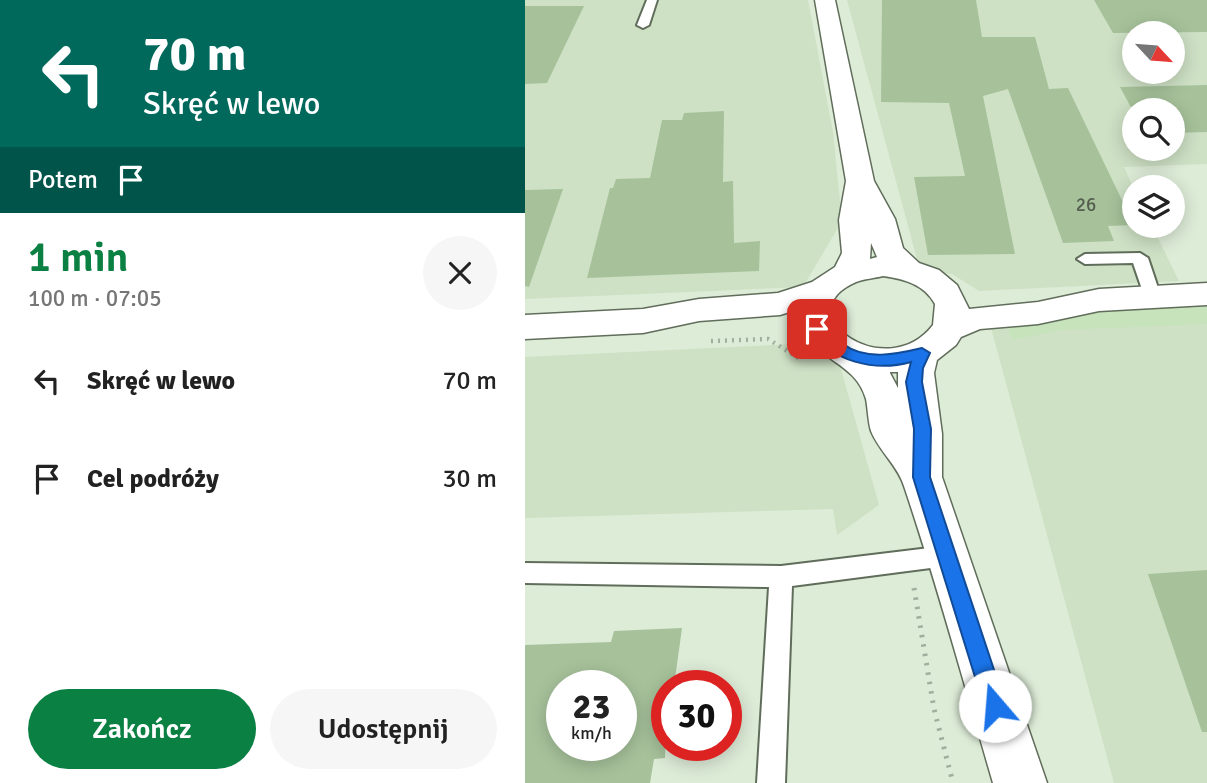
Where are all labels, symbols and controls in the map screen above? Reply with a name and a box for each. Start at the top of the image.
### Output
north arrow [1122,21,1185,84]
map controls [1122,21,1185,238]
text: 70 m [143,24,246,84]
icon: left [28,28,119,119]
text: Skręć w lewo [143,84,320,123]
button: search [1122,98,1185,161]
icon: arrive [112,161,150,199]
text: Potem [28,164,98,196]
button: layers [1122,175,1185,238]
house number: 26 [1076,193,1096,217]
text: 1 min [28,232,129,283]
button: close [423,236,497,310]
text: 100 m · 07:05 [28,284,162,313]
pin [787,299,847,359]
icon: arrive [798,310,836,348]
icon: left [28,362,66,400]
text: Skręć w lewo [87,365,235,397]
text: 70 m [442,365,497,397]
icon: arrive [28,460,66,498]
text: Cel podróży [87,463,219,495]
text: 30 m [442,463,497,495]
position arrow [958,669,1032,743]
speed limit sign: 30 [651,670,742,761]
text: 23 [573,685,610,728]
button: Zakończ [28,689,256,769]
button: Udostępnij [270,689,497,769]
text: km/h [571,722,612,744]

